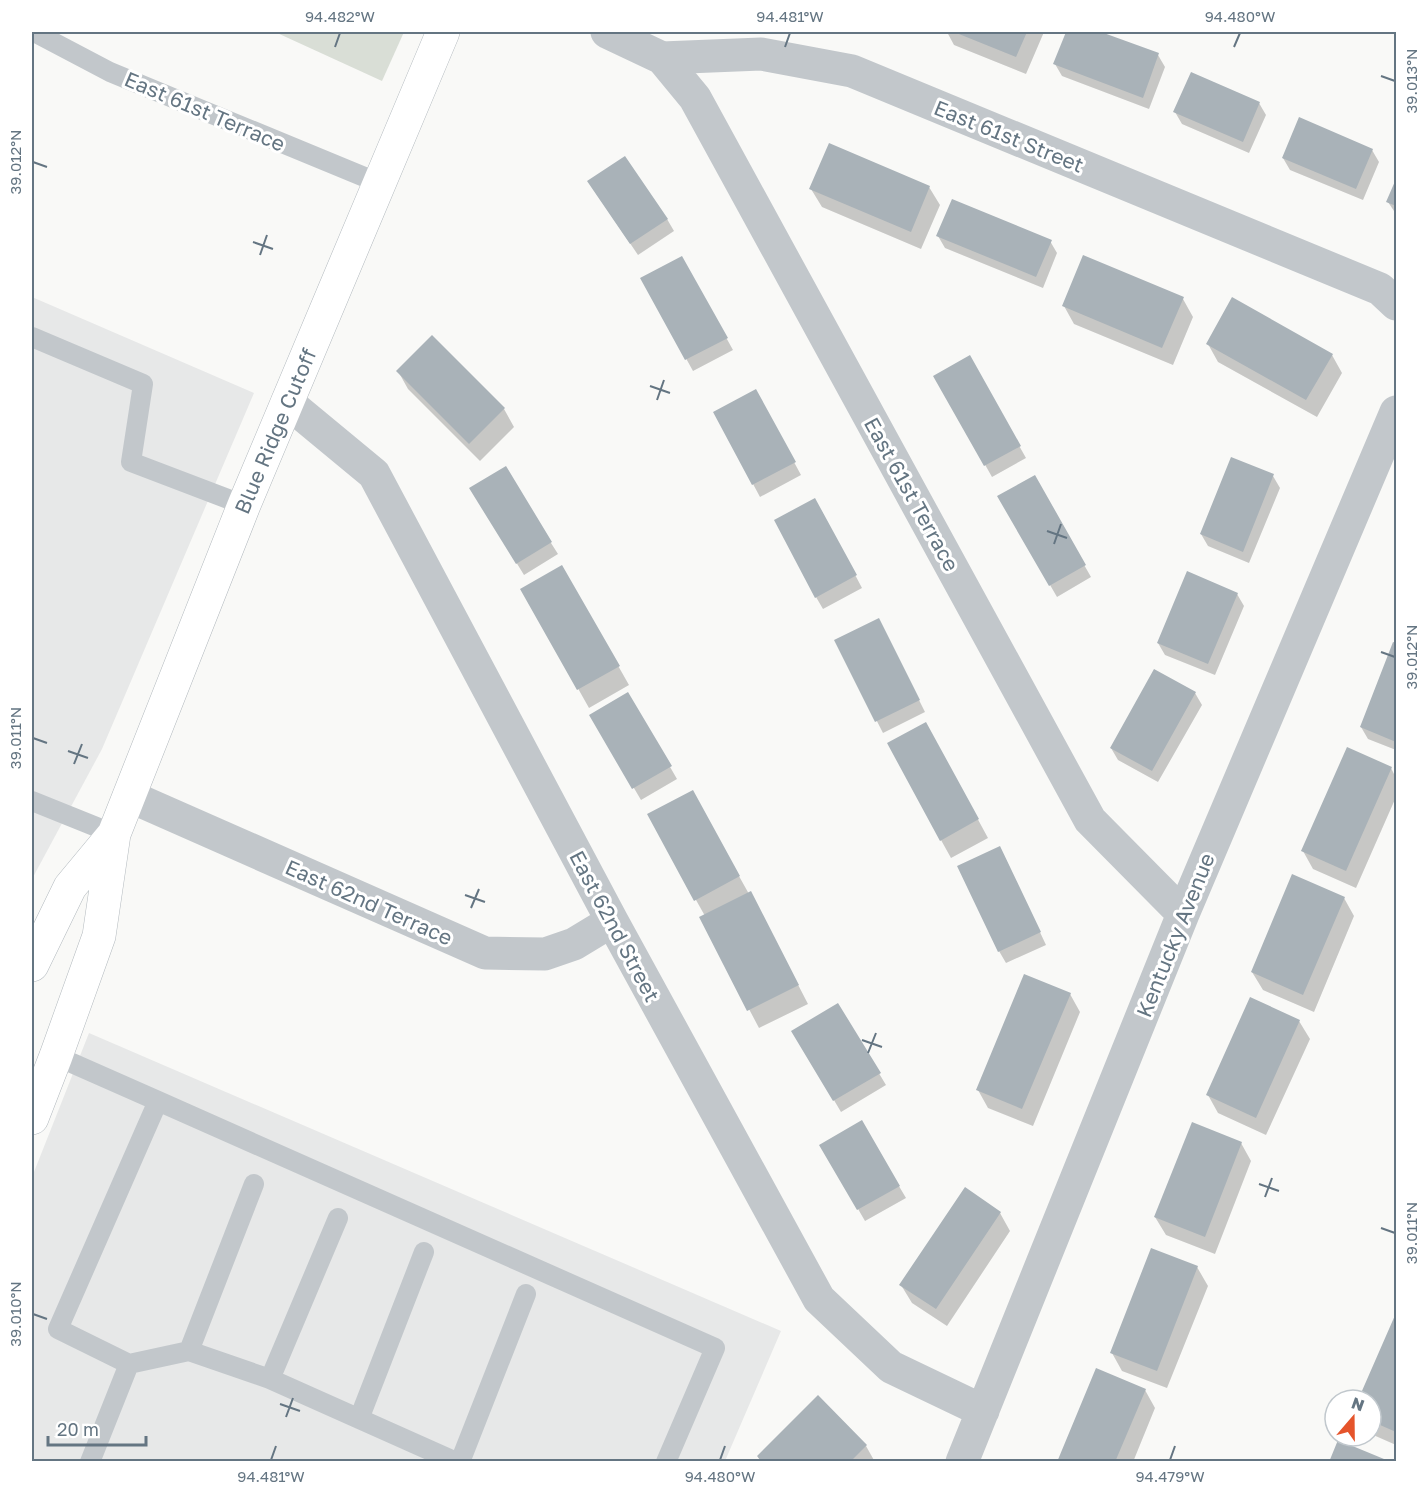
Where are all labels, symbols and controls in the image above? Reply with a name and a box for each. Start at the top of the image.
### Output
text: 94.482°W [305,7,375,25]
text: 94.481°W [756,7,824,25]
text: 94.480°W [1205,7,1275,25]
text: 39.013°N [1402,49,1420,113]
street label: East 61st Terrace [121,65,289,157]
street label: East 61st Street [930,94,1088,178]
text: 39.012°N [6,130,24,194]
street label: Blue Ridge Cutoff [228,344,322,518]
street label: East 61st Terrace [859,413,965,575]
text: 39.012°N [1402,625,1420,689]
text: 39.011°N [6,707,24,769]
street label: East 62nd Street [564,846,666,1006]
street label: Kentucky Avenue [1130,849,1220,1021]
street label: East 62nd Terrace [281,853,457,951]
text: 39.011°N [1402,1202,1420,1264]
text: 39.010°N [6,1281,24,1347]
north arrow [1323,1388,1383,1448]
text: N [1349,1392,1367,1415]
scale bar [48,1409,146,1447]
text: 20 m [57,1418,99,1440]
text: 94.481°W [237,1467,305,1485]
text: 94.480°W [685,1467,755,1485]
text: 94.479°W [1135,1467,1205,1485]

